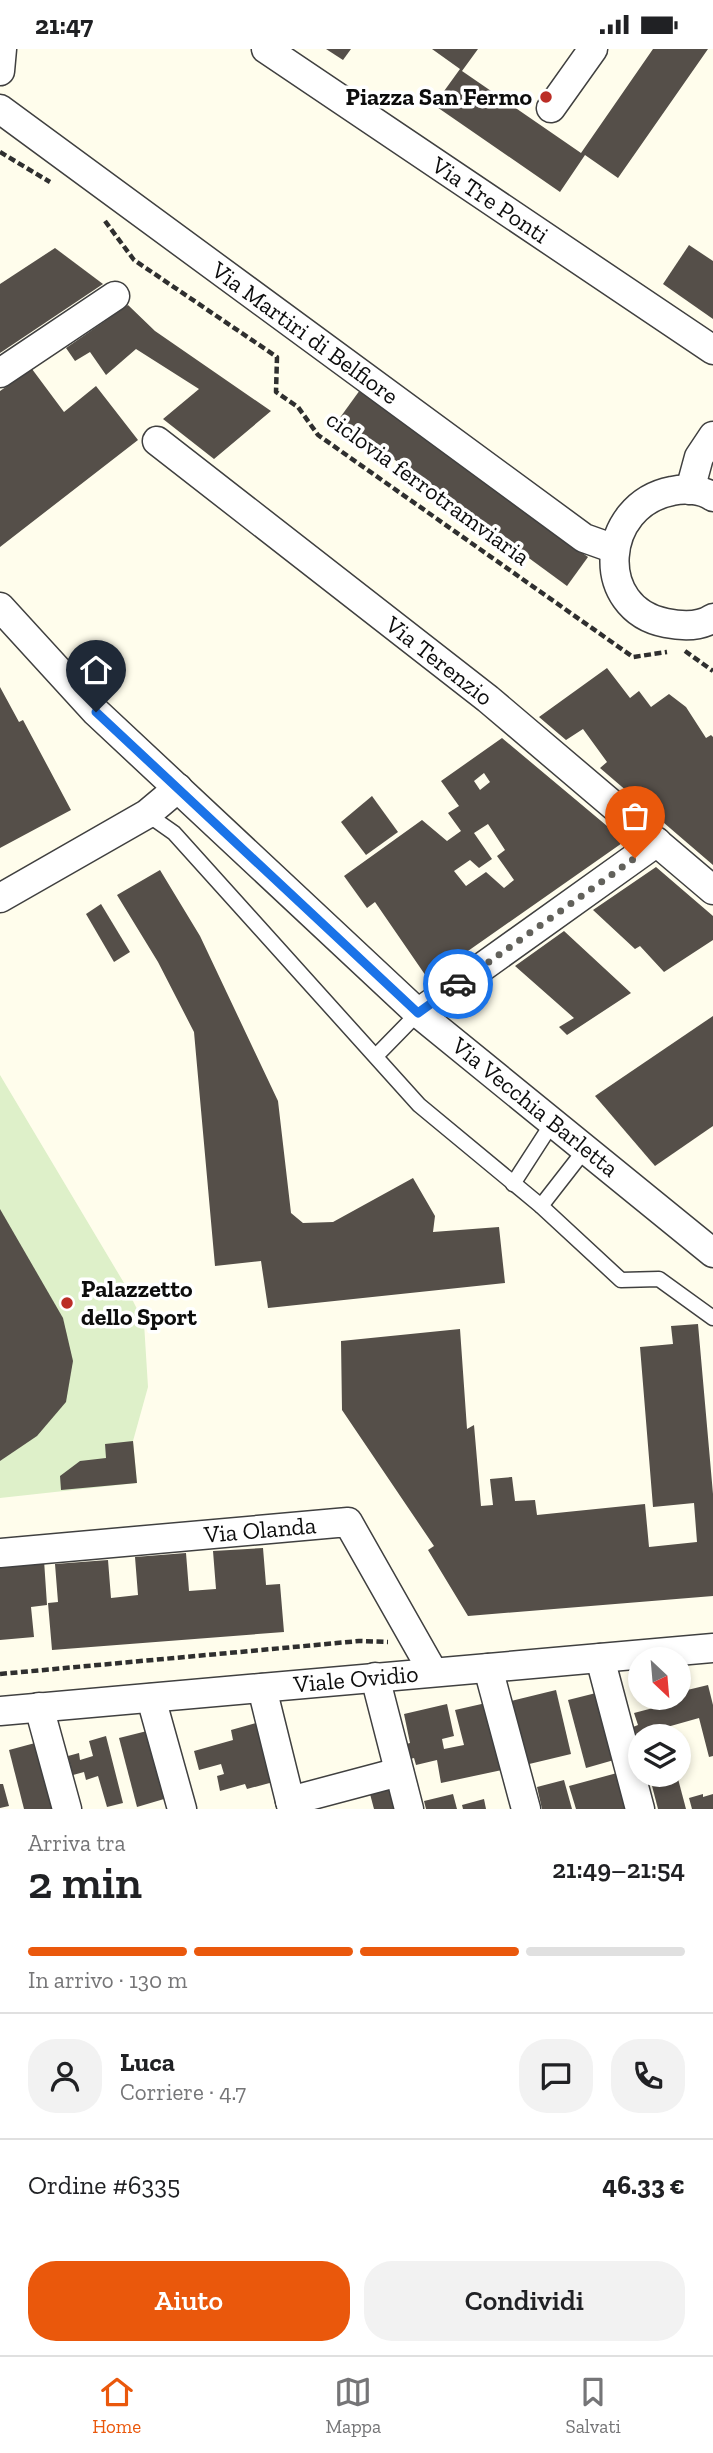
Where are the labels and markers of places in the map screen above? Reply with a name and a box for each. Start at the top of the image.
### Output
place label: Piazza San Fermo [346,82,532,111]
marker: Piazza San Fermo [538,89,554,105]
pin [66,640,126,712]
pin [605,786,665,858]
place label: Palazzetto dello Sport [81,1274,197,1331]
marker: Palazzetto dello Sport [59,1295,75,1311]

